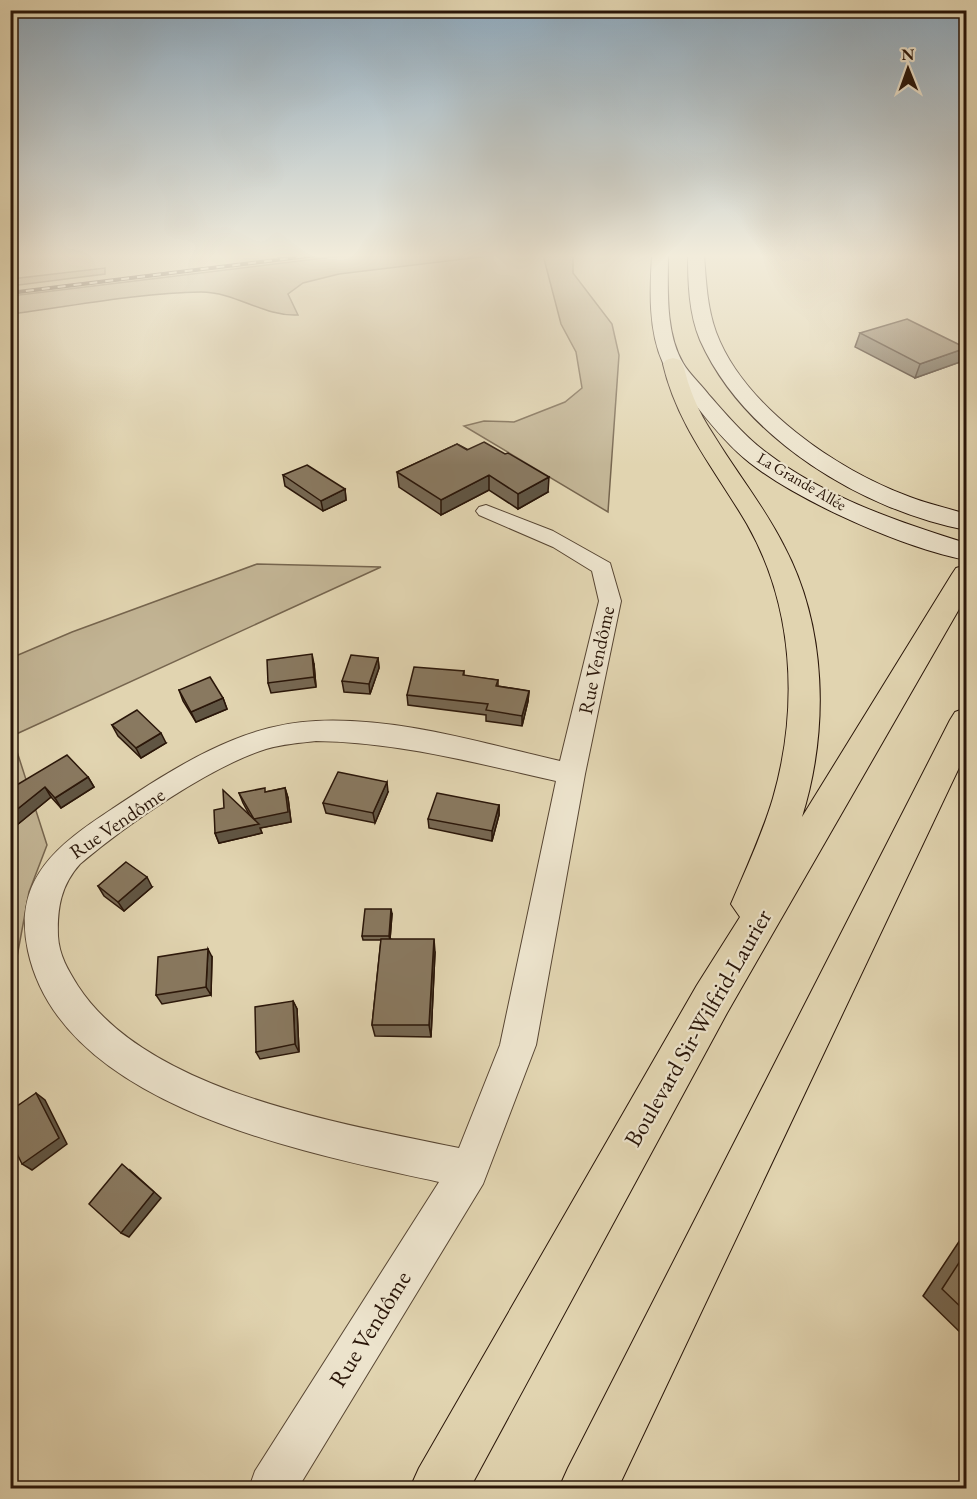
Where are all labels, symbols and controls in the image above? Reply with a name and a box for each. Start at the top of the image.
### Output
north arrow [878,39,938,99]
text: N [901,44,914,65]
street label: La Grande Allée [753,447,850,515]
street label: Rue Vendôme [572,603,620,716]
street label: Rue Vendôme [64,781,170,864]
street label: Boulevard Sir-Wilfrid-Laurier [617,903,778,1152]
street label: Rue Vendôme [322,1265,418,1393]

